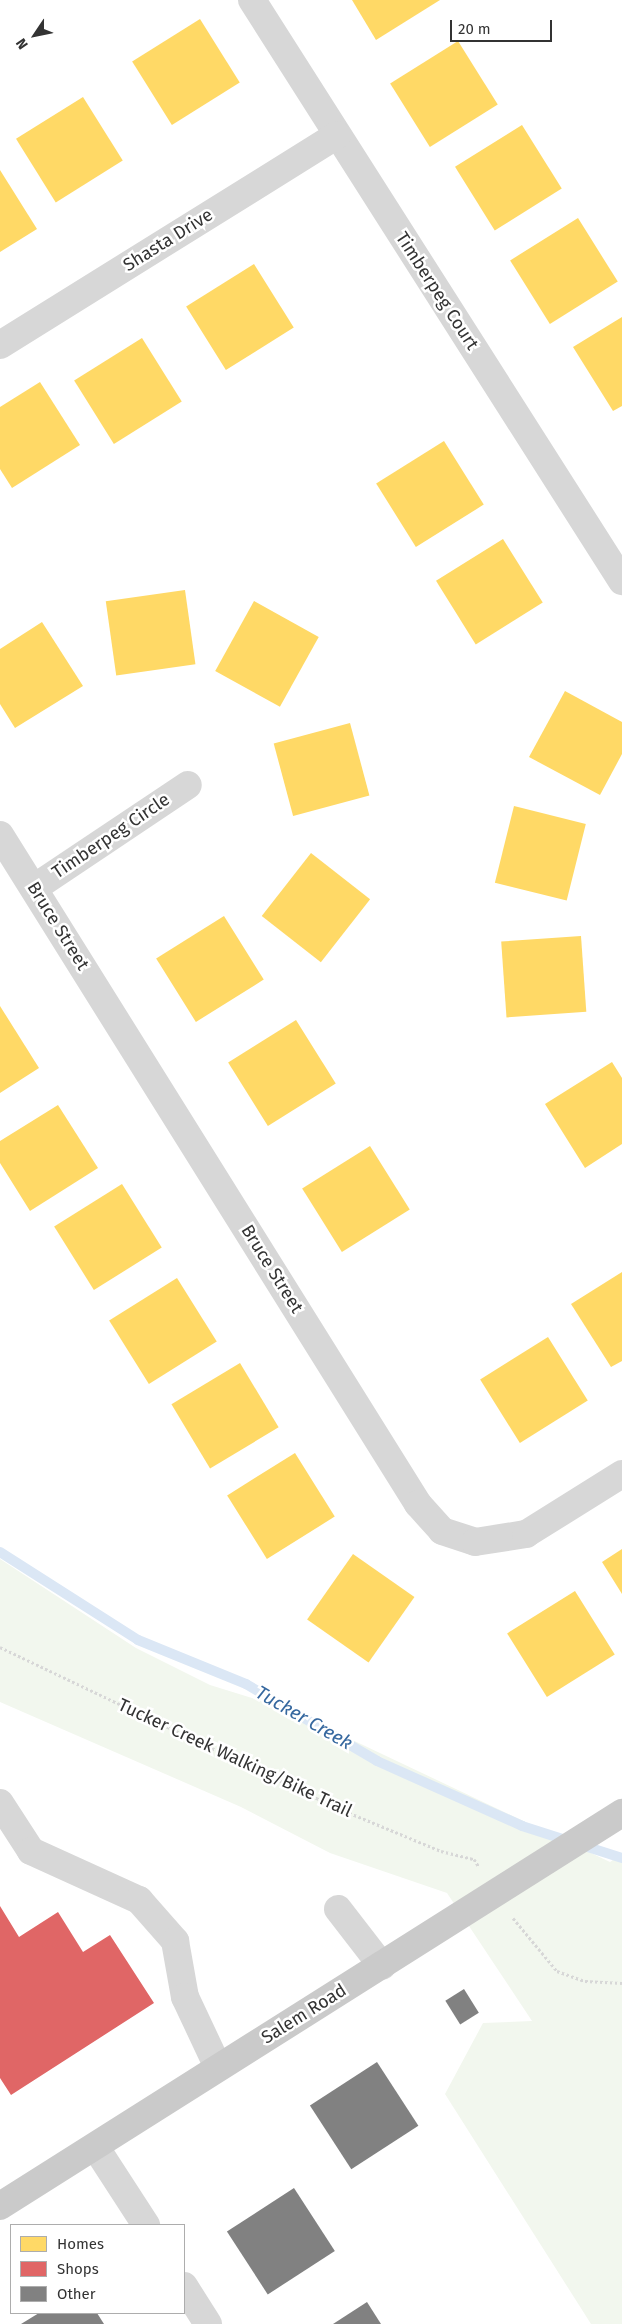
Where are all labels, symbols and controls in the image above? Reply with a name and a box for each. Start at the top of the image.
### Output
north arrow [10,10,60,60]
scale bar [452,10,554,42]
text: 20 m [458,20,491,38]
text: N [13,35,32,52]
street label: Shasta Drive [119,204,217,276]
street label: Timberpeg Court [391,228,483,354]
street label: Timberpeg Circle [48,789,174,883]
street label: Bruce Street [22,878,94,974]
street label: Bruce Street [236,1221,308,1317]
water label: Tucker Creek [252,1681,356,1755]
street label: Tucker Creek Walking/Bike Trail [115,1694,355,1822]
street label: Salem Road [258,1979,350,2049]
legend [10,2224,185,2314]
text: Homes [57,2235,104,2253]
text: Shops [57,2260,99,2278]
text: Other [57,2285,96,2303]

